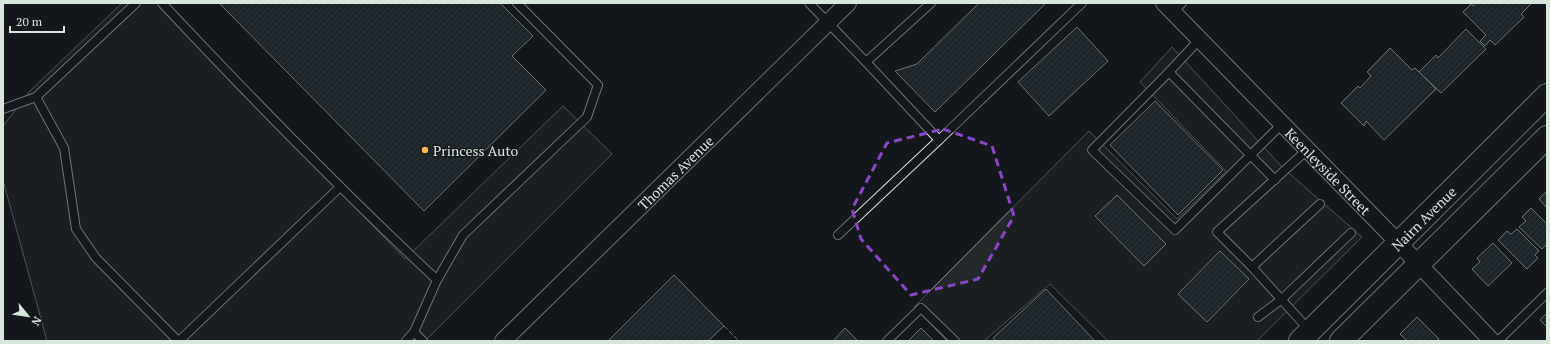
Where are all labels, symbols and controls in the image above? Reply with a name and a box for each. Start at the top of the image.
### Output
scale bar [10,8,64,34]
text: 20 m [16,14,43,29]
street label: Keenleyside Street [1281,123,1376,219]
street label: Thomas Avenue [633,131,717,214]
place label: Princess Auto [433,141,519,160]
marker: Princess Auto [420,145,430,155]
street label: Nairn Avenue [1387,182,1460,255]
north arrow [8,296,48,336]
text: N [28,314,45,329]

